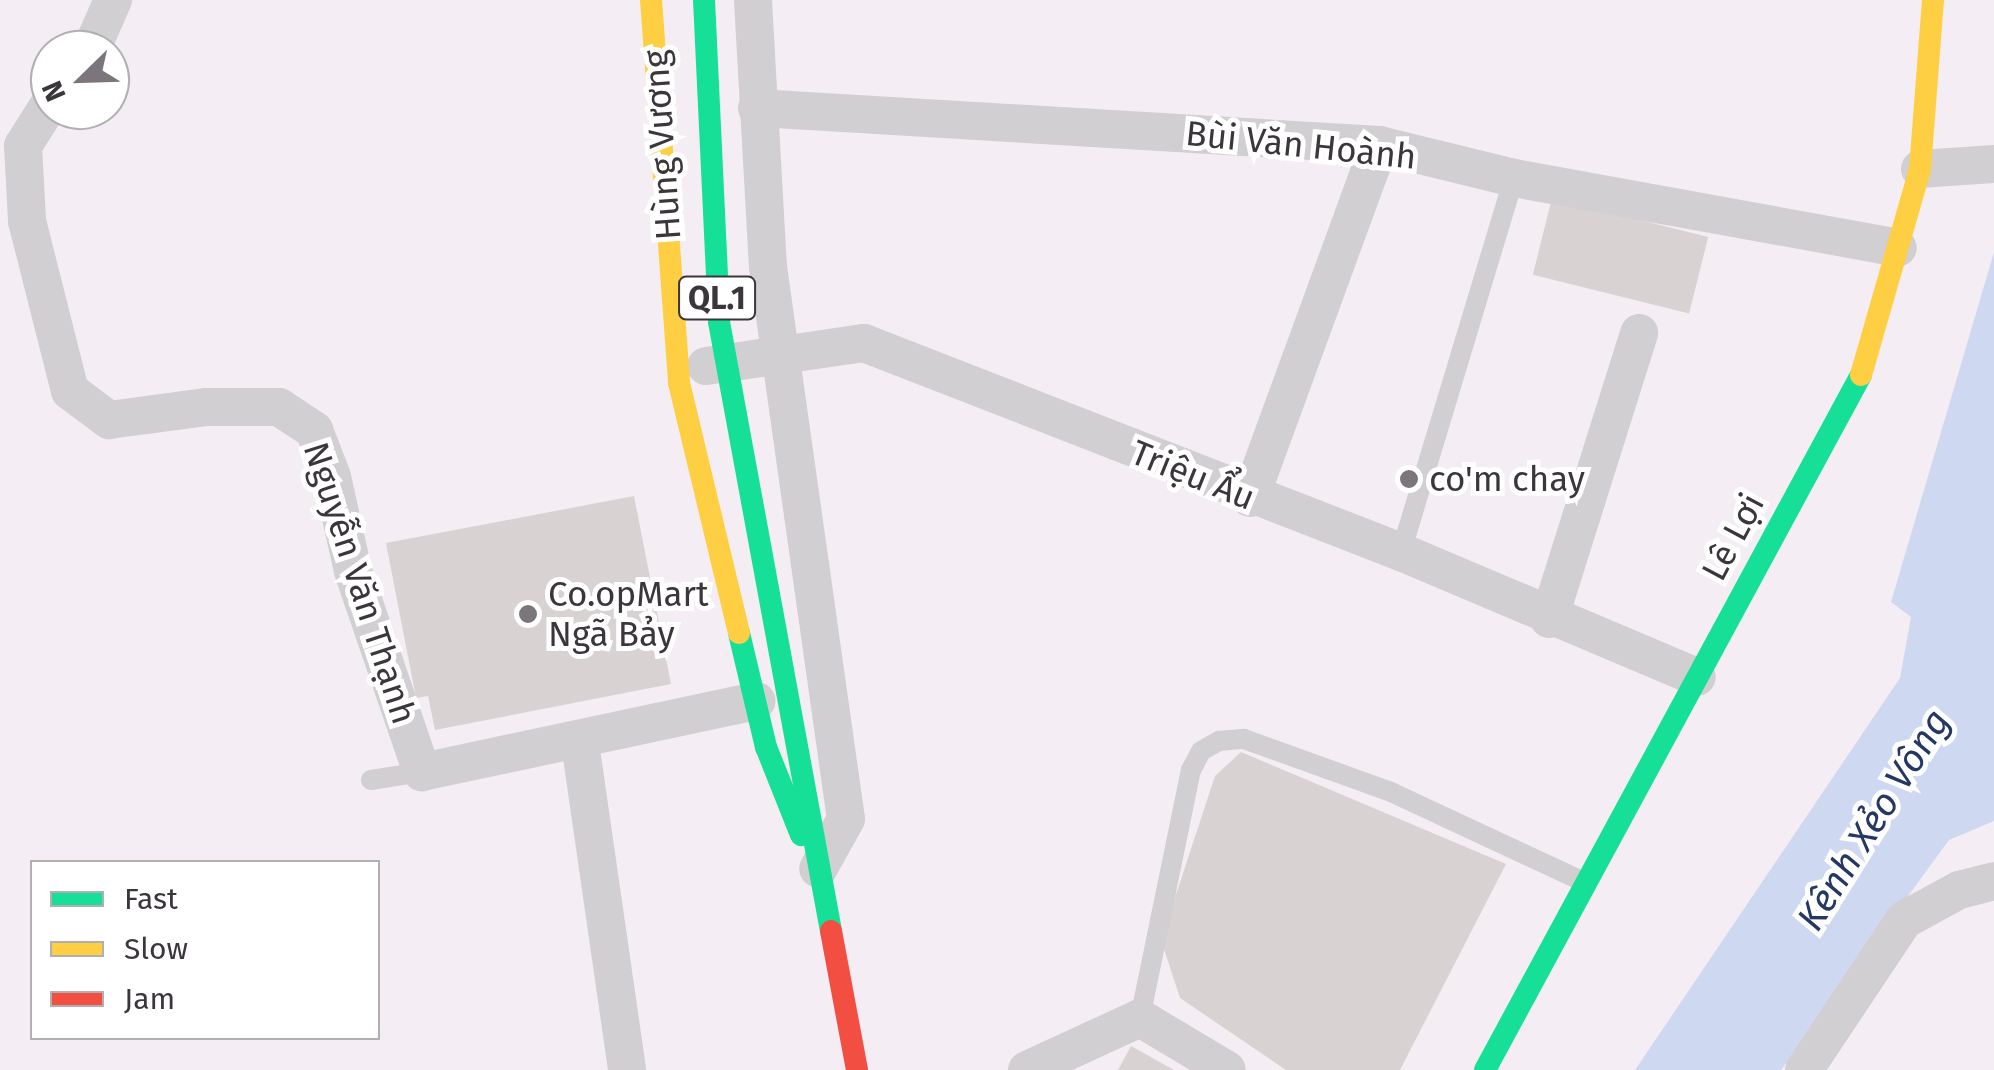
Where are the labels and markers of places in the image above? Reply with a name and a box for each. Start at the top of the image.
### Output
place label: co'm chay [1429,458,1585,500]
marker: co'm chay [1398,468,1420,490]
place label: Co.opMart Ngã Bảy [548,573,709,655]
marker: Co.opMart Ngã Bảy [517,603,539,625]

